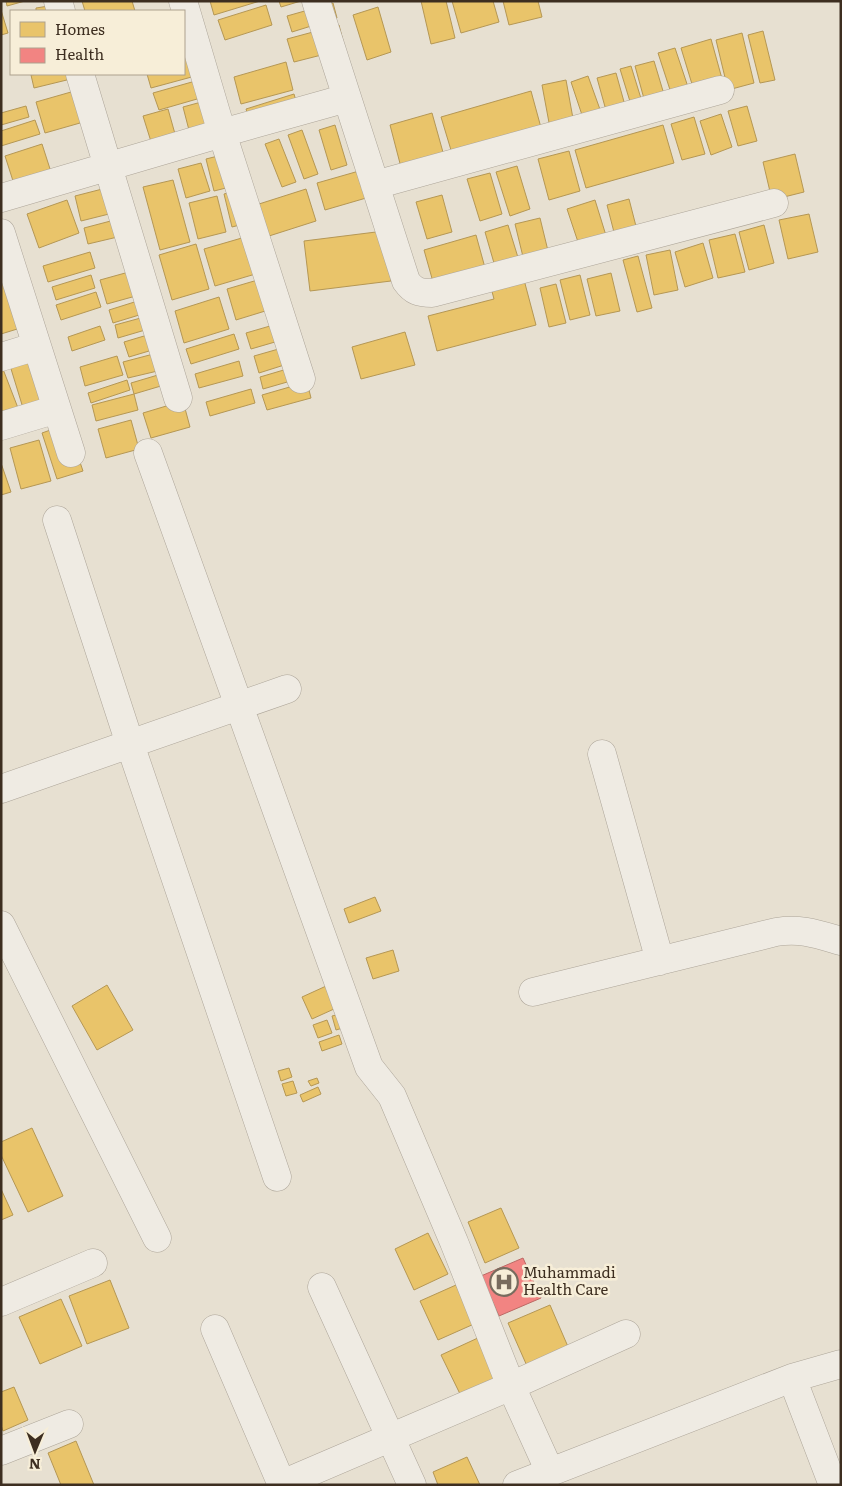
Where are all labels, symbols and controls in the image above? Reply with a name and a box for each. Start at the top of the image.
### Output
legend [10,10,185,75]
text: Homes [55,17,105,40]
text: Health [55,42,104,65]
place label: Muhammadi Health Care [523,1260,616,1300]
hospital icon: Muhammadi Health Care [489,1267,519,1297]
north arrow [10,1426,60,1476]
text: N [28,1455,41,1475]

